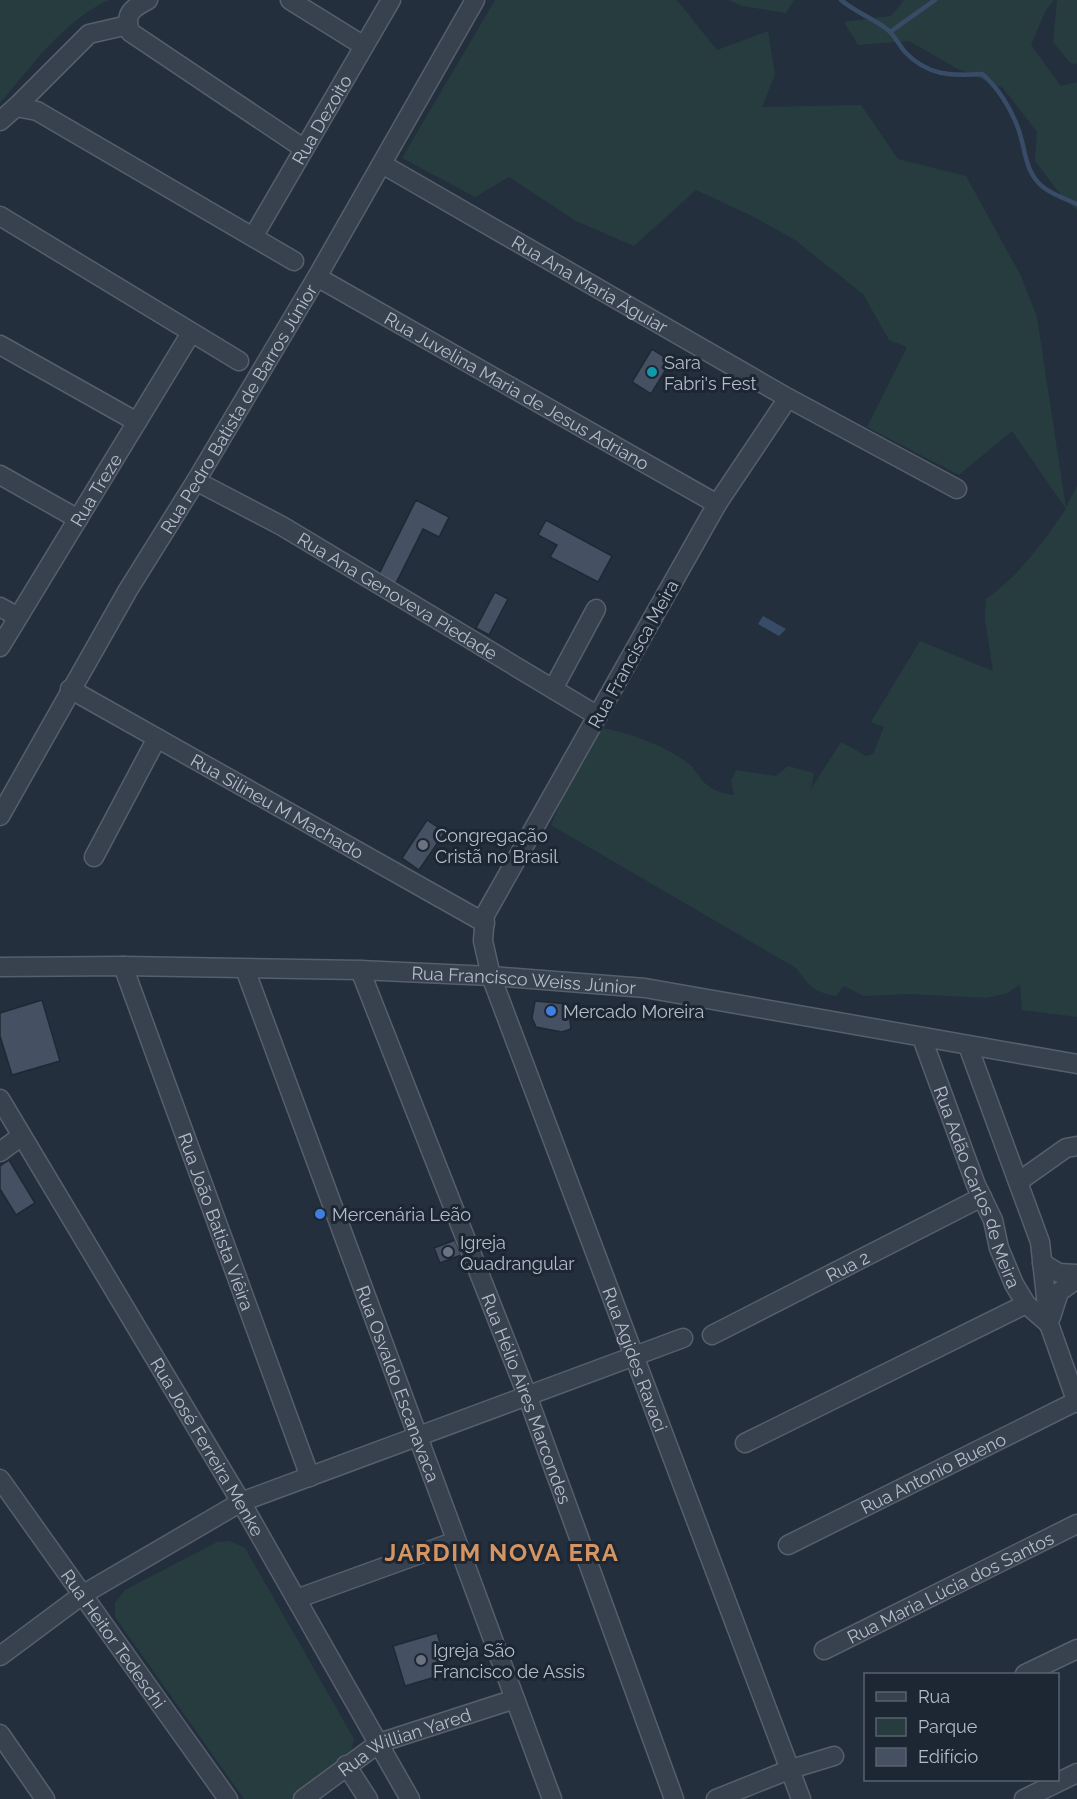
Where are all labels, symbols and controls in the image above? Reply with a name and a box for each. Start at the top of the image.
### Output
street label: Rua Dezoito [287,71,356,168]
street label: Rua Ana Maria Águiar [508,231,672,337]
street label: Rua Pedro Batista de Barros Júnior [156,280,321,537]
street label: Rua Juvelina Maria de Jesus Adriano [381,307,653,474]
place label: Sara Fabri's Fest [664,352,757,394]
marker: Sara Fabri's Fest [645,365,659,379]
street label: Rua Treze [66,449,126,530]
street label: Rua Ana Genoveva Piedade [294,527,502,664]
street label: Rua Francisca Meira [584,576,682,732]
street label: Rua Silineu M Machado [187,749,368,863]
place label: Congregação Cristã no Brasil [435,825,558,867]
marker: Congregação Cristã no Brasil [416,838,430,852]
street label: Rua Francisco Weiss Júnior [411,962,637,998]
place label: Mercado Moreira [563,1001,704,1022]
marker: Mercado Moreira [544,1004,558,1018]
street label: Rua Adão Carlos de Meira [930,1083,1025,1291]
street label: Rua João Batista Viêira [174,1130,259,1313]
place label: Mercenária Leão [332,1204,471,1225]
marker: Mercenária Leão [313,1207,327,1221]
place label: Igreja Quadrangular [460,1232,575,1274]
marker: Igreja Quadrangular [441,1245,455,1259]
street label: Rua 2 [822,1246,873,1286]
street label: Rua Osvaldo Escanavaca [352,1283,444,1485]
street label: Rua Agides Ravaci [599,1284,672,1434]
street label: Rua Hélio Aires Marcondes [478,1290,576,1507]
street label: Rua José Ferreira Menke [147,1354,269,1540]
street label: Rua Antonio Bueno [857,1428,1009,1518]
street label: Rua Maria Lúcia dos Santos [843,1527,1057,1647]
district label: JARDIM NOVA ERA [385,1538,619,1567]
street label: Rua Heitor Tedeschi [57,1565,170,1712]
place label: Igreja São Francisco de Assis [433,1640,585,1682]
marker: Igreja São Francisco de Assis [414,1653,428,1667]
legend [864,1673,1059,1781]
text: Rua [918,1686,950,1707]
street label: Rua Willian Yared [334,1703,473,1780]
text: Parque [918,1716,978,1737]
text: Edifício [918,1746,978,1767]

